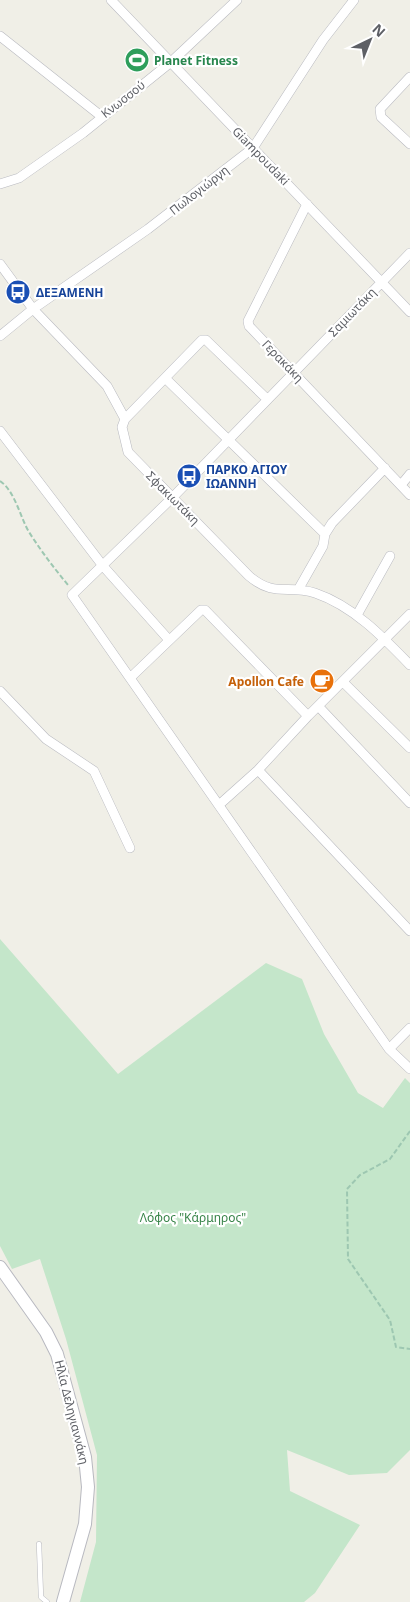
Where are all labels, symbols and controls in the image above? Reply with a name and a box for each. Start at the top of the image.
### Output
north arrow [345,15,395,65]
text: N [369,19,390,41]
sports icon: Planet Fitness [124,47,150,73]
place label: Planet Fitness [154,52,238,69]
street label: Κνωσσού [97,76,149,122]
street label: Giampoudaki [229,123,293,189]
street label: Πωλογιώργη [166,161,232,219]
bus stop icon: ΔΕΞΑΜΕΝΗ [5,279,31,305]
place label: ΔΕΞΑΜΕΝΗ [36,284,103,301]
street label: Σαμιωτάκη [324,284,380,340]
street label: Γερακάκη [258,336,308,386]
place label: ΠΑΡΚΟ ΑΓΙΟΥ ΙΩΑΝΝΗ [206,461,288,492]
bus stop icon: ΠΑΡΚΟ ΑΓΙΟΥ ΙΩΑΝΝΗ [176,463,202,489]
street label: Σφακιωτάκη [142,467,204,529]
cafe icon: Apollon Cafe [309,668,335,694]
place label: Apollon Cafe [228,673,304,690]
park label: Λόφος "Κάρμηρος" [140,1209,246,1226]
street label: Ηλία Δεληγιαννάκη [51,1358,93,1466]

